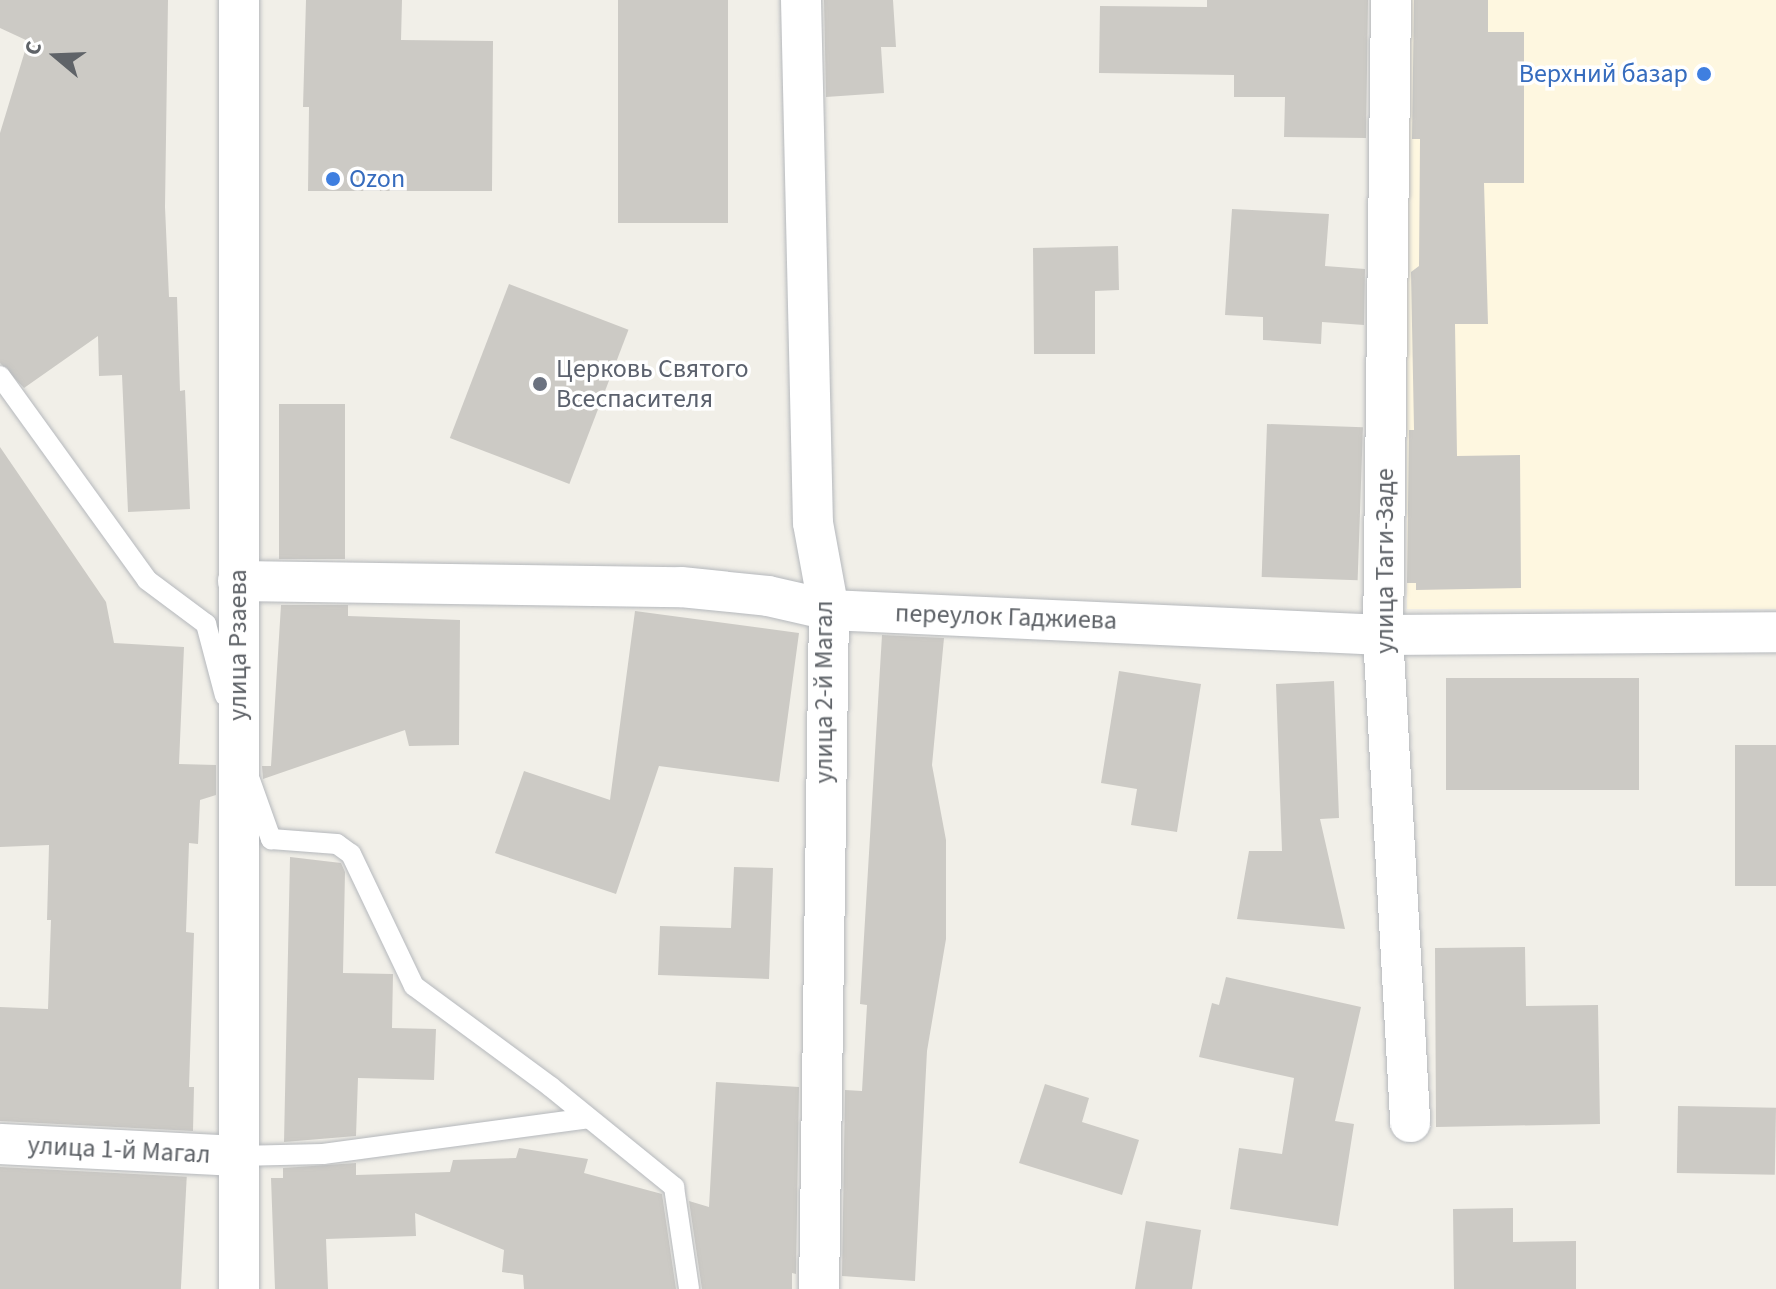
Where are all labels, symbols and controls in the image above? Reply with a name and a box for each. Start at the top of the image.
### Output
north arrow [16,16,96,96]
text: С [16,37,51,59]
place label: Верхний базар [1519,58,1688,90]
marker: Верхний базар [1695,65,1713,83]
place label: Ozon [349,163,405,195]
marker: Ozon [324,170,342,188]
place label: Церковь Святого Всеспасителя [556,353,749,414]
marker: Церковь Святого Всеспасителя [531,375,549,393]
street label: улица Таги-Заде [1369,468,1401,654]
street label: улица Рзаева [222,569,254,721]
street label: переулок Гаджиева [894,598,1118,636]
street label: улица 2-й Магал [808,601,840,783]
street label: улица 1-й Магал [27,1130,211,1170]

